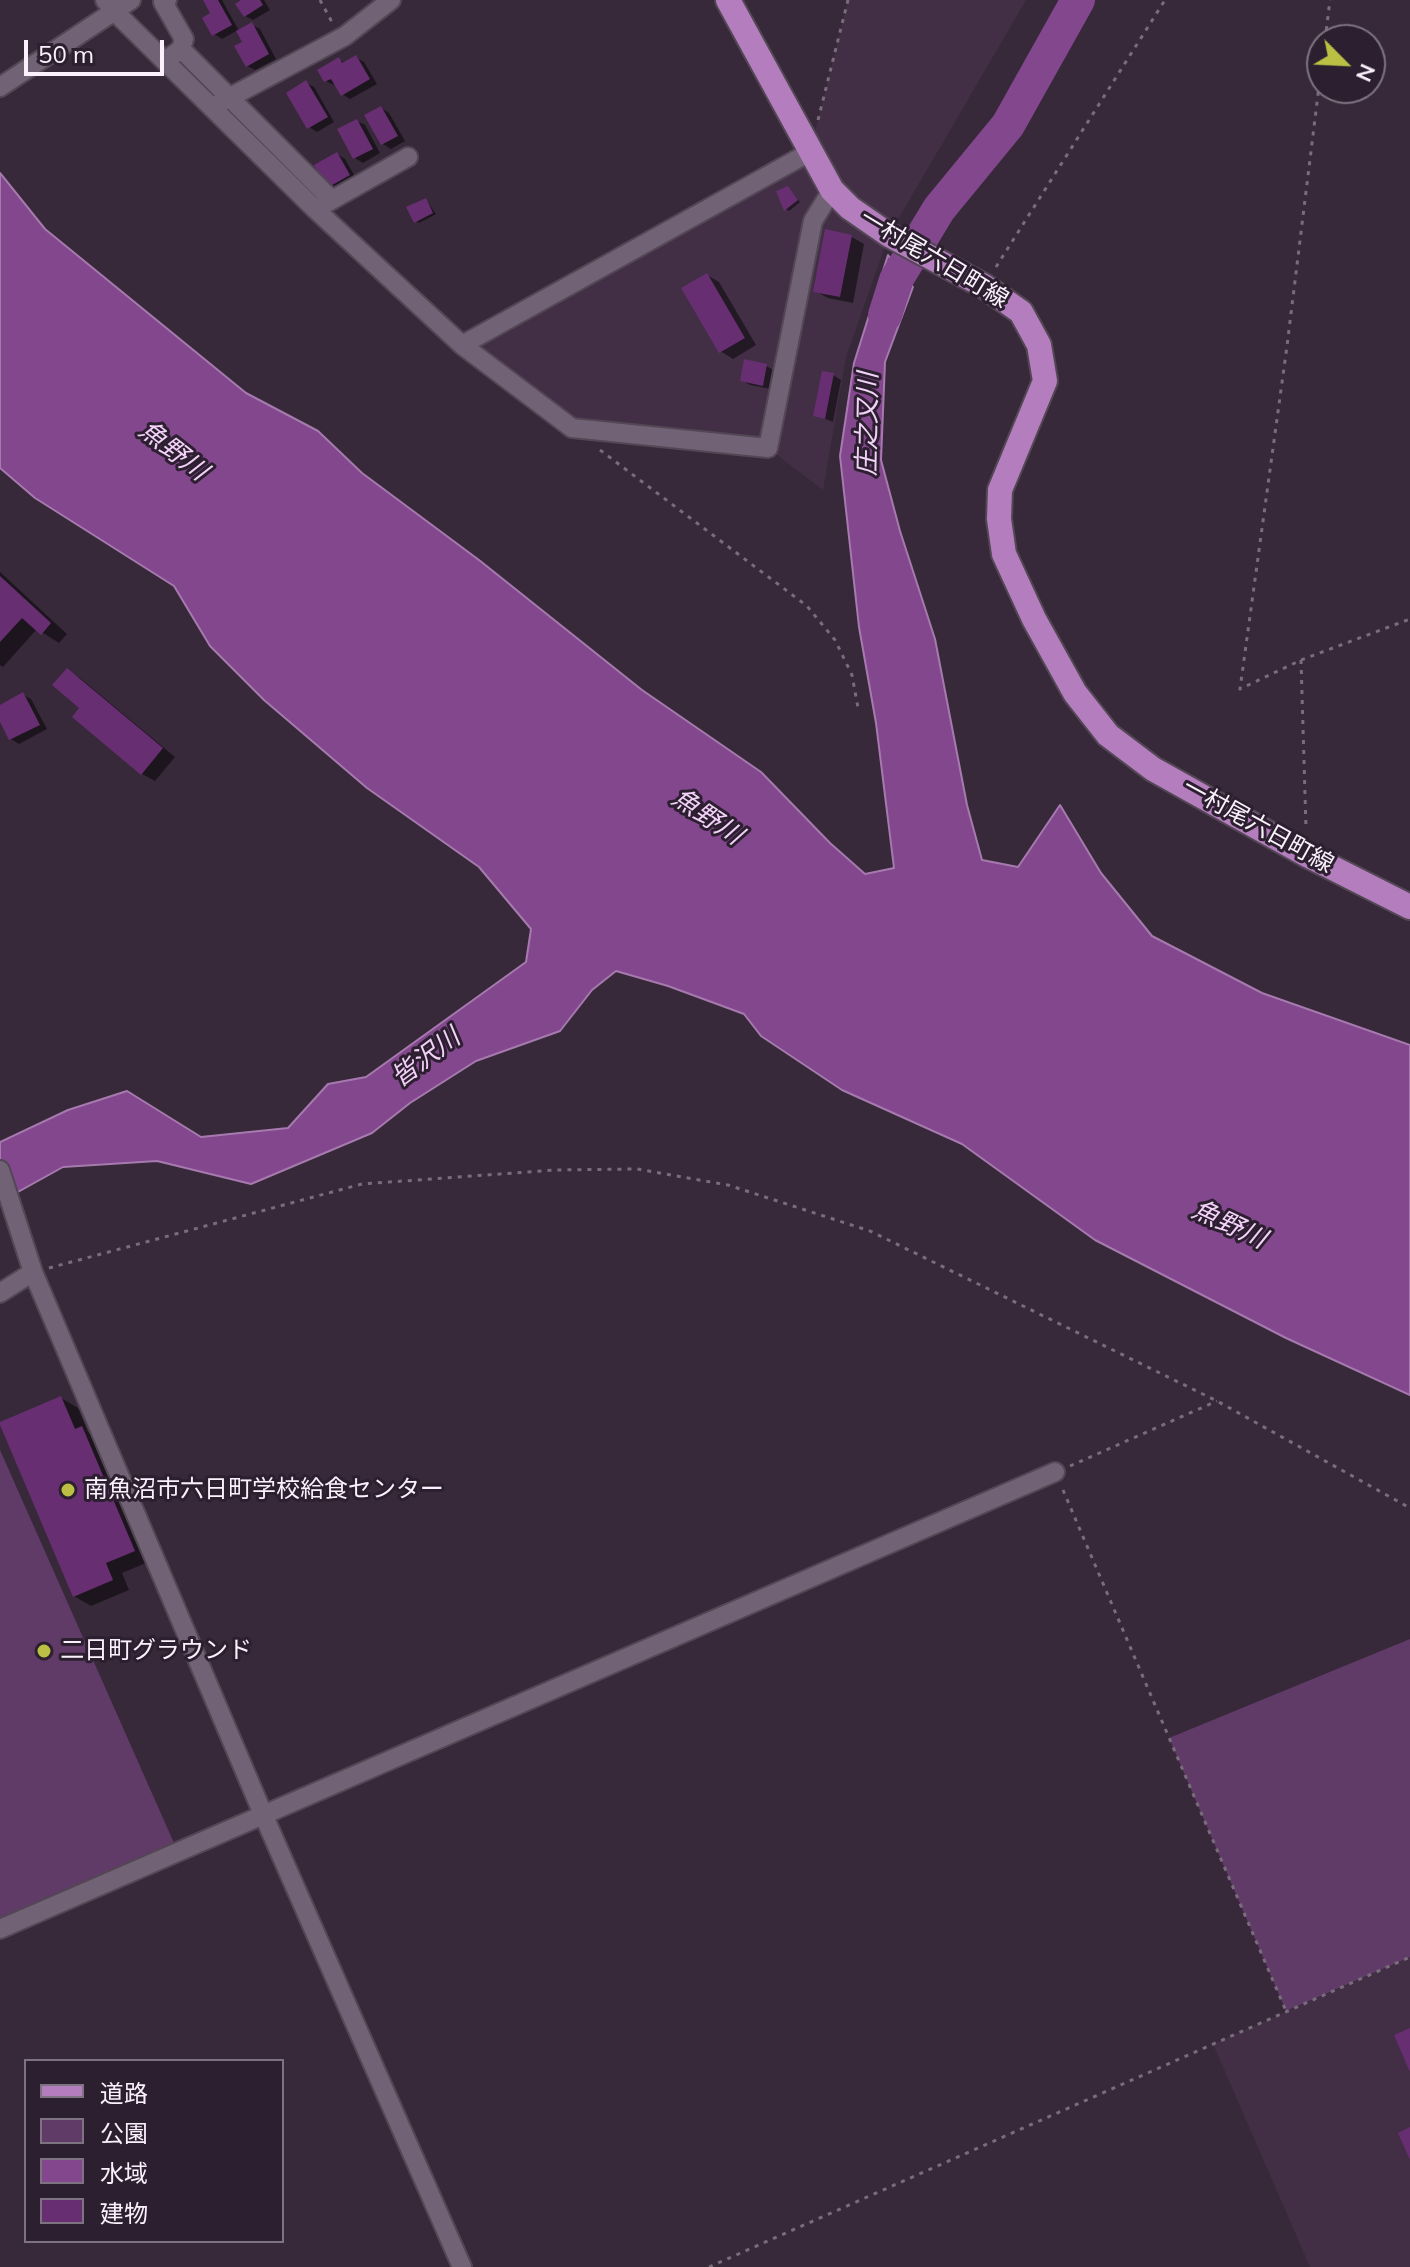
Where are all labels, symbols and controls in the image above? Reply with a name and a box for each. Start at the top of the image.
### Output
scale bar [28,24,168,74]
north arrow [1306,24,1386,104]
text: 50 m [38,39,94,69]
text: N [1350,60,1382,86]
street label: 一村尾六日町線 [855,203,1013,315]
water label: 庄之又川 [851,372,885,476]
water label: 魚野川 [133,415,213,487]
street label: 一村尾六日町線 [1178,773,1338,879]
water label: 魚野川 [666,782,748,852]
water label: 皆沢川 [385,1022,467,1094]
water label: 魚野川 [1187,1194,1271,1256]
place label: 南魚沼市六日町学校給食センター [84,1476,444,1504]
marker: 南魚沼市六日町学校給食センター [59,1481,77,1499]
place label: 二日町グラウンド [60,1637,252,1665]
marker: 二日町グラウンド [35,1642,53,1660]
legend [24,2059,284,2243]
text: 道路 [100,2078,148,2108]
text: 公園 [100,2118,148,2148]
text: 水域 [100,2158,148,2188]
text: 建物 [100,2198,148,2228]

